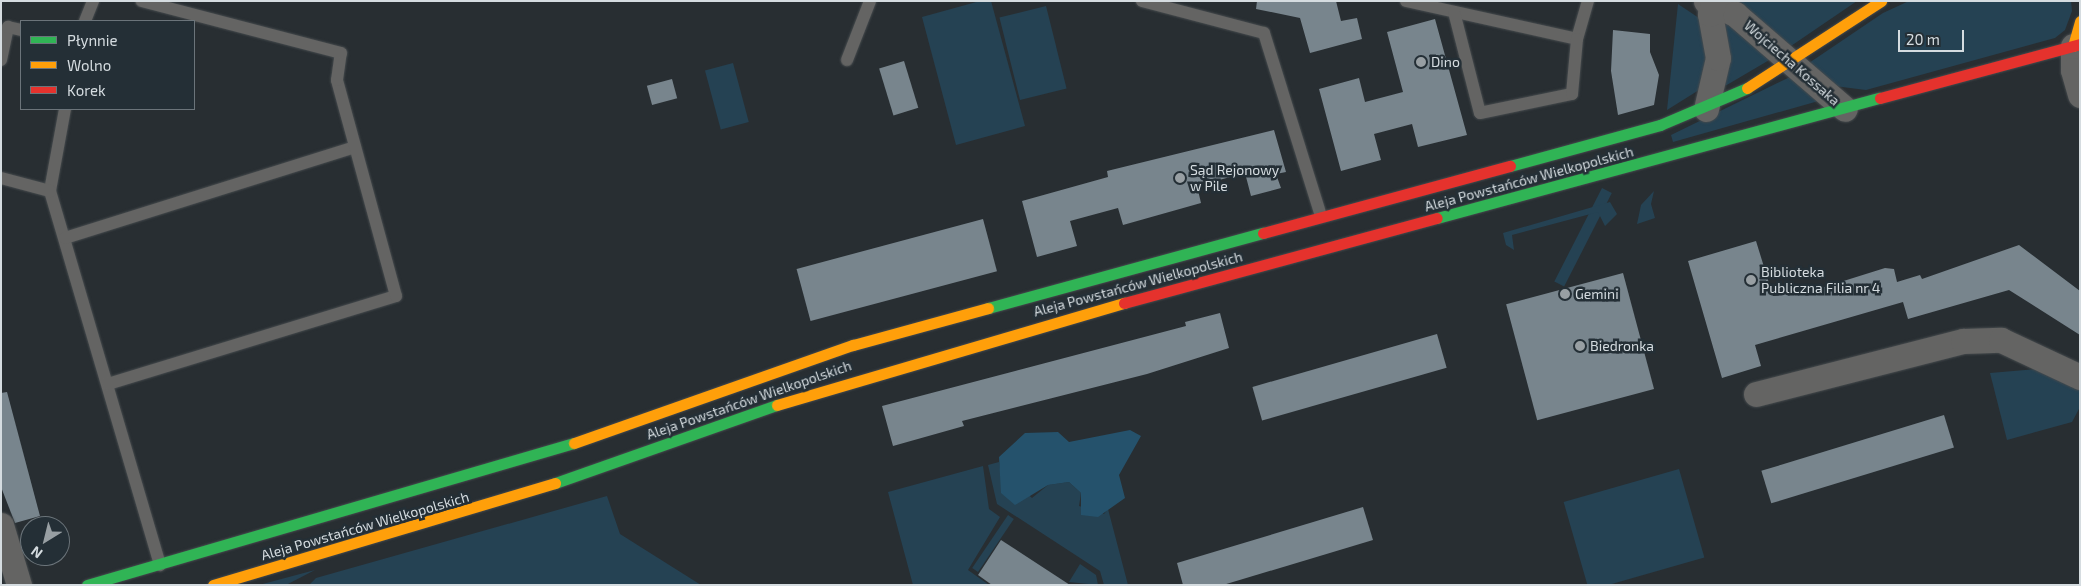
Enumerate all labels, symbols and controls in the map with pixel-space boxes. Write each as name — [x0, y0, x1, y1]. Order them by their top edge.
street label: Wojciecha Kossaka — [1741, 17, 1843, 109]
legend — [20, 20, 195, 110]
scale bar — [1901, 20, 1967, 52]
text: 20 m — [1906, 30, 1940, 48]
text: Płynnie — [67, 31, 118, 49]
place label: Dino — [1431, 54, 1460, 70]
text: Wolno — [67, 56, 111, 74]
marker: Dino — [1415, 56, 1427, 68]
text: Korek — [67, 81, 106, 99]
street label: Aleja Powstańców Wielkopolskich — [1422, 143, 1636, 215]
place label: Sąd Rejonowy w Pile — [1190, 162, 1279, 194]
marker: Sąd Rejonowy w Pile — [1174, 172, 1186, 184]
street label: Aleja Powstańców Wielkopolskich — [1031, 248, 1245, 320]
place label: Biblioteka Publiczna Filia nr 4 — [1761, 264, 1881, 296]
marker: Biblioteka Publiczna Filia nr 4 — [1745, 274, 1757, 286]
place label: Gemini — [1575, 286, 1619, 302]
marker: Gemini — [1559, 288, 1571, 300]
place label: Biedronka — [1590, 338, 1654, 354]
marker: Biedronka — [1574, 340, 1586, 352]
street label: Aleja Powstańców Wielkopolskich — [644, 357, 854, 443]
street label: Aleja Powstańców Wielkopolskich — [259, 488, 471, 564]
north arrow — [20, 516, 70, 566]
text: N — [27, 543, 46, 563]

